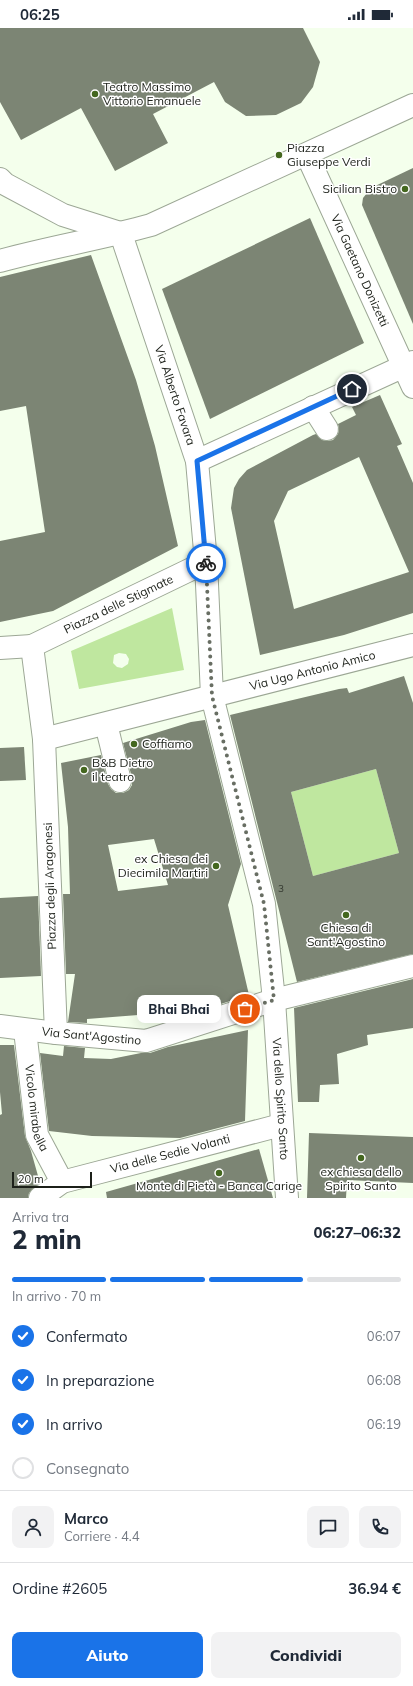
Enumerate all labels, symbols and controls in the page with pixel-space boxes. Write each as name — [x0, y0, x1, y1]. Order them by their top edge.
text: 06:25 — [20, 5, 60, 24]
place label: Teatro Massimo Vittorio Emanuele — [103, 79, 201, 108]
marker: Teatro Massimo Vittorio Emanuele — [90, 89, 100, 99]
place label: Piazza Giuseppe Verdi — [287, 140, 371, 169]
marker: Piazza Giuseppe Verdi — [274, 150, 284, 160]
place label: Sicilian Bistro — [323, 181, 397, 196]
marker: Sicilian Bistro — [400, 184, 410, 194]
street label: Via Gaetano Donizetti — [328, 212, 392, 329]
street label: Via Alberto Favara — [152, 343, 199, 447]
pin — [335, 372, 369, 406]
icon: home — [341, 378, 363, 400]
courier — [186, 543, 226, 583]
icon: bike — [195, 552, 217, 574]
street label: Piazza delle Stigmate — [61, 571, 175, 637]
street label: Via Ugo Antonio Amico — [248, 647, 377, 693]
place label: Coffiamo — [142, 736, 192, 751]
marker: Coffiamo — [129, 739, 139, 749]
place label: B&B Dietro il teatro — [92, 755, 153, 784]
marker: B&B Dietro il teatro — [79, 765, 89, 775]
street label: Piazza degli Aragonesi — [40, 822, 59, 950]
place label: ex Chiesa dei Diecimila Martiri — [118, 851, 208, 880]
marker: ex Chiesa dei Diecimila Martiri — [211, 861, 221, 871]
house number: 3 — [278, 882, 284, 895]
marker: Chiesa di Sant'Agostino — [341, 910, 351, 920]
place label: Chiesa di Sant'Agostino — [307, 920, 385, 949]
pin — [228, 992, 262, 1026]
callout: Bhai Bhai — [137, 995, 221, 1023]
icon: bag — [234, 998, 256, 1020]
text: Bhai Bhai — [148, 1001, 210, 1017]
street label: Via Sant'Agostino — [41, 1023, 142, 1048]
street label: Via dello Spirito Santo — [269, 1037, 293, 1161]
street label: Vicolo mirabella — [22, 1064, 52, 1154]
street label: Via delle Sedie Volanti — [109, 1131, 232, 1176]
marker: ex chiesa dello Spirito Santo — [356, 1153, 366, 1163]
place label: ex chiesa dello Spirito Santo — [321, 1164, 402, 1193]
marker: Monte di Pietà - Banca Carige — [214, 1168, 224, 1178]
scale bar — [12, 1170, 92, 1189]
text: 20 m — [18, 1172, 44, 1186]
place label: Monte di Pietà - Banca Carige — [136, 1178, 302, 1193]
text: Arriva tra — [12, 1209, 69, 1225]
text: 2 min — [12, 1223, 82, 1256]
text: 06:27–06:32 — [314, 1223, 401, 1242]
text: In arrivo · 70 m — [12, 1288, 101, 1304]
icon: check — [12, 1325, 34, 1347]
text: Confermato — [46, 1327, 127, 1346]
text: 06:07 — [367, 1328, 401, 1344]
icon: check — [12, 1369, 34, 1391]
text: In preparazione — [46, 1371, 154, 1390]
text: 06:08 — [367, 1372, 401, 1388]
icon: check — [12, 1413, 34, 1435]
text: In arrivo — [46, 1415, 102, 1434]
text: 06:19 — [367, 1416, 401, 1432]
text: Consegnato — [46, 1459, 129, 1478]
button: person — [12, 1506, 54, 1548]
button: chat — [307, 1506, 349, 1548]
button: phone — [359, 1506, 401, 1548]
text: Marco — [64, 1509, 108, 1528]
text: Corriere · 4.4 — [64, 1528, 140, 1544]
text: Ordine #2605 — [12, 1579, 107, 1598]
text: 36.94 € — [348, 1579, 401, 1598]
button: Aiuto — [12, 1632, 203, 1678]
button: Condividi — [211, 1632, 401, 1678]

